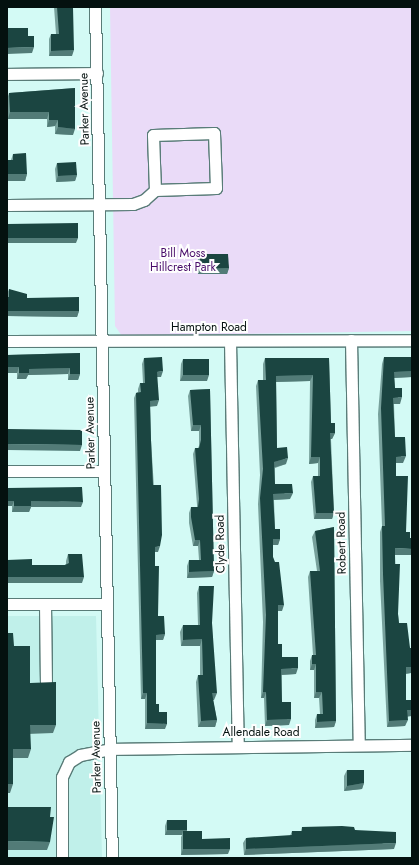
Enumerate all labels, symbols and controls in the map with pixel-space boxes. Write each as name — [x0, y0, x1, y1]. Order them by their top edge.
street label: Parker Avenue — [77, 73, 93, 145]
park label: Bill Moss Hillcrest Park — [150, 247, 216, 275]
street label: Hampton Road — [171, 321, 247, 335]
street label: Parker Avenue — [83, 397, 99, 469]
street label: Robert Road — [334, 511, 350, 575]
street label: Clyde Road — [213, 514, 229, 574]
street label: Parker Avenue — [89, 721, 105, 793]
street label: Allendale Road — [223, 726, 299, 740]

